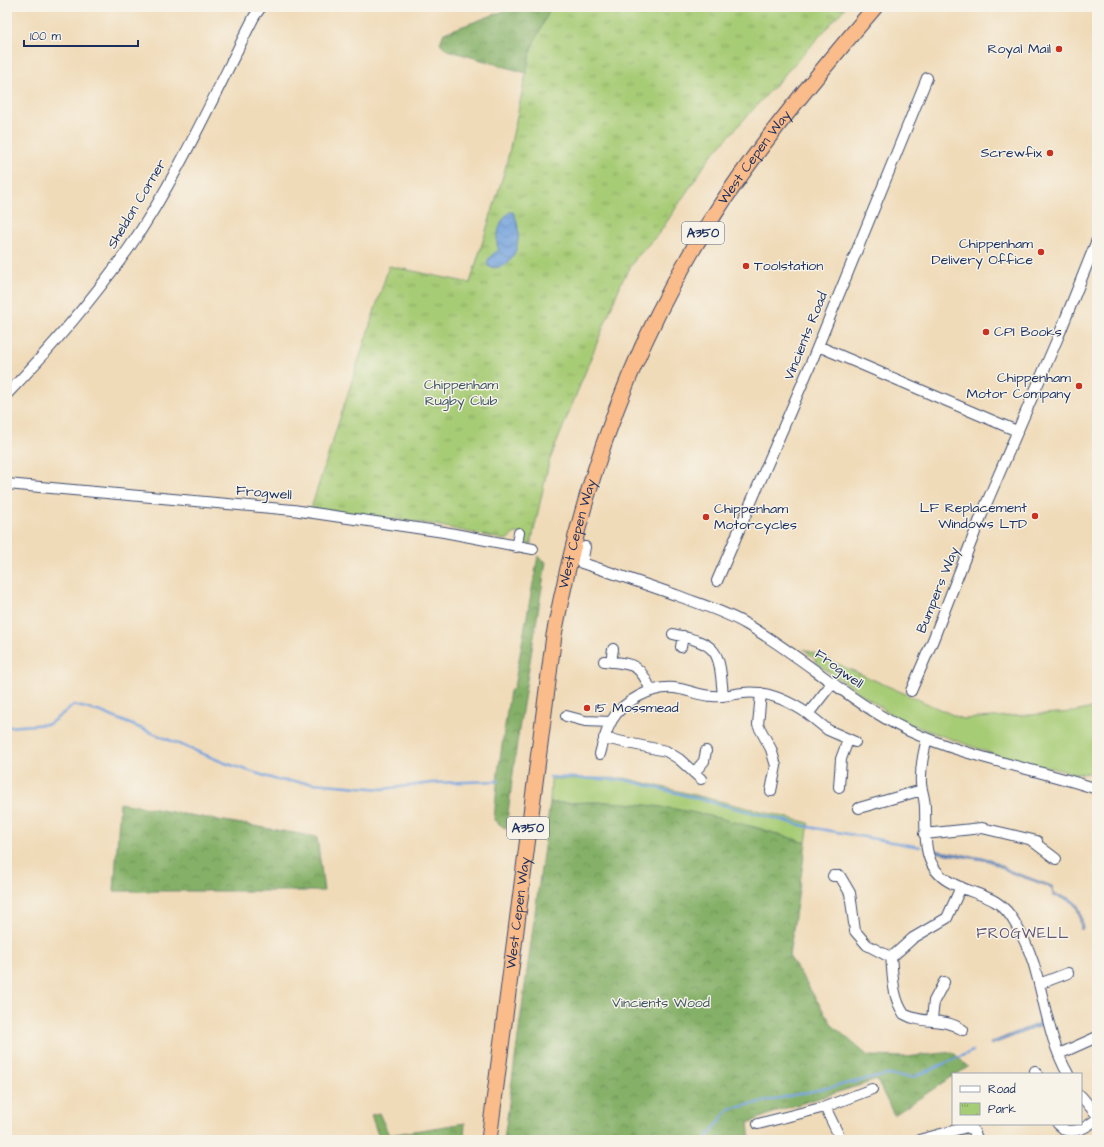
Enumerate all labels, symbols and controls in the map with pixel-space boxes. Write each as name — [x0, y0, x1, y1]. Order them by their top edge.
scale bar — [24, 22, 138, 48]
text: 100 m — [30, 28, 61, 45]
place label: Royal Mail — [988, 39, 1051, 59]
marker: Royal Mail — [1054, 44, 1064, 54]
street label: West Cepen Way — [713, 106, 796, 209]
place label: Screwfix — [981, 143, 1042, 163]
marker: Screwfix — [1045, 148, 1055, 158]
street label: Sheldon Corner — [102, 155, 172, 253]
road number: A350 — [682, 222, 724, 244]
place label: Chippenham Delivery Office — [932, 234, 1033, 270]
marker: Chippenham Delivery Office — [1036, 247, 1046, 257]
place label: Toolstation — [754, 256, 823, 276]
marker: Toolstation — [741, 261, 751, 271]
street label: Vincients Road — [779, 289, 833, 383]
place label: CPI Books — [994, 322, 1062, 342]
marker: CPI Books — [981, 327, 991, 337]
place label: Chippenham Motor Company — [966, 368, 1071, 404]
park label: Chippenham Rugby Club — [424, 375, 498, 411]
marker: Chippenham Motor Company — [1074, 381, 1084, 391]
street label: West Cepen Way — [554, 476, 602, 591]
street label: Frogwell — [235, 481, 293, 505]
place label: LF Replacement Windows LTD — [920, 498, 1027, 534]
place label: Chippenham Motorcycles — [714, 499, 797, 535]
marker: LF Replacement Windows LTD — [1030, 511, 1040, 521]
marker: Chippenham Motorcycles — [701, 512, 711, 522]
street label: Bumpers Way — [912, 543, 965, 636]
street label: Frogwell — [811, 645, 867, 693]
place label: 15 Mossmead — [595, 698, 679, 718]
marker: 15 Mossmead — [582, 703, 592, 713]
road number: A350 — [507, 817, 549, 839]
street label: West Cepen Way — [501, 855, 535, 970]
district label: FROGWELL — [976, 923, 1070, 944]
park label: Vincients Wood — [612, 993, 710, 1013]
legend — [952, 1073, 1082, 1125]
text: Road — [988, 1081, 1016, 1098]
text: Park — [988, 1101, 1016, 1118]

